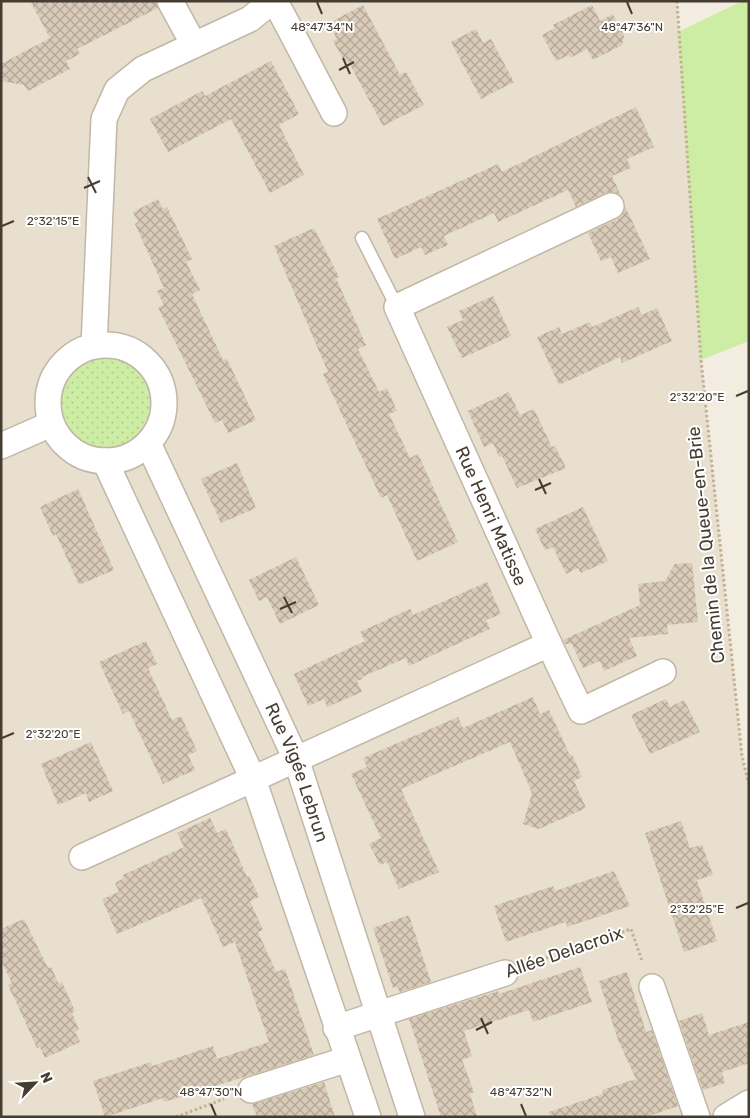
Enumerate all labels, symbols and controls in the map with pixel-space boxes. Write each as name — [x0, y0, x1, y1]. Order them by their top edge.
text: 48°47'34"N — [291, 20, 353, 34]
text: 48°47'36"N — [601, 20, 663, 34]
text: 2°32'15"E — [27, 214, 79, 228]
text: 2°32'20"E — [670, 390, 725, 404]
street label: Chemin de la Queue-en-Brie — [683, 425, 729, 665]
street label: Rue Henri Matisse — [450, 443, 532, 589]
street label: Rue Vigée Lebrun — [260, 699, 333, 845]
text: 2°32'20"E — [26, 727, 81, 741]
text: 2°32'25"E — [670, 902, 724, 916]
street label: Allée Delacroix — [502, 921, 626, 982]
north arrow — [10, 1058, 60, 1108]
text: N — [36, 1070, 56, 1086]
text: 48°47'30"N — [180, 1085, 242, 1099]
text: 48°47'32"N — [490, 1085, 552, 1099]

